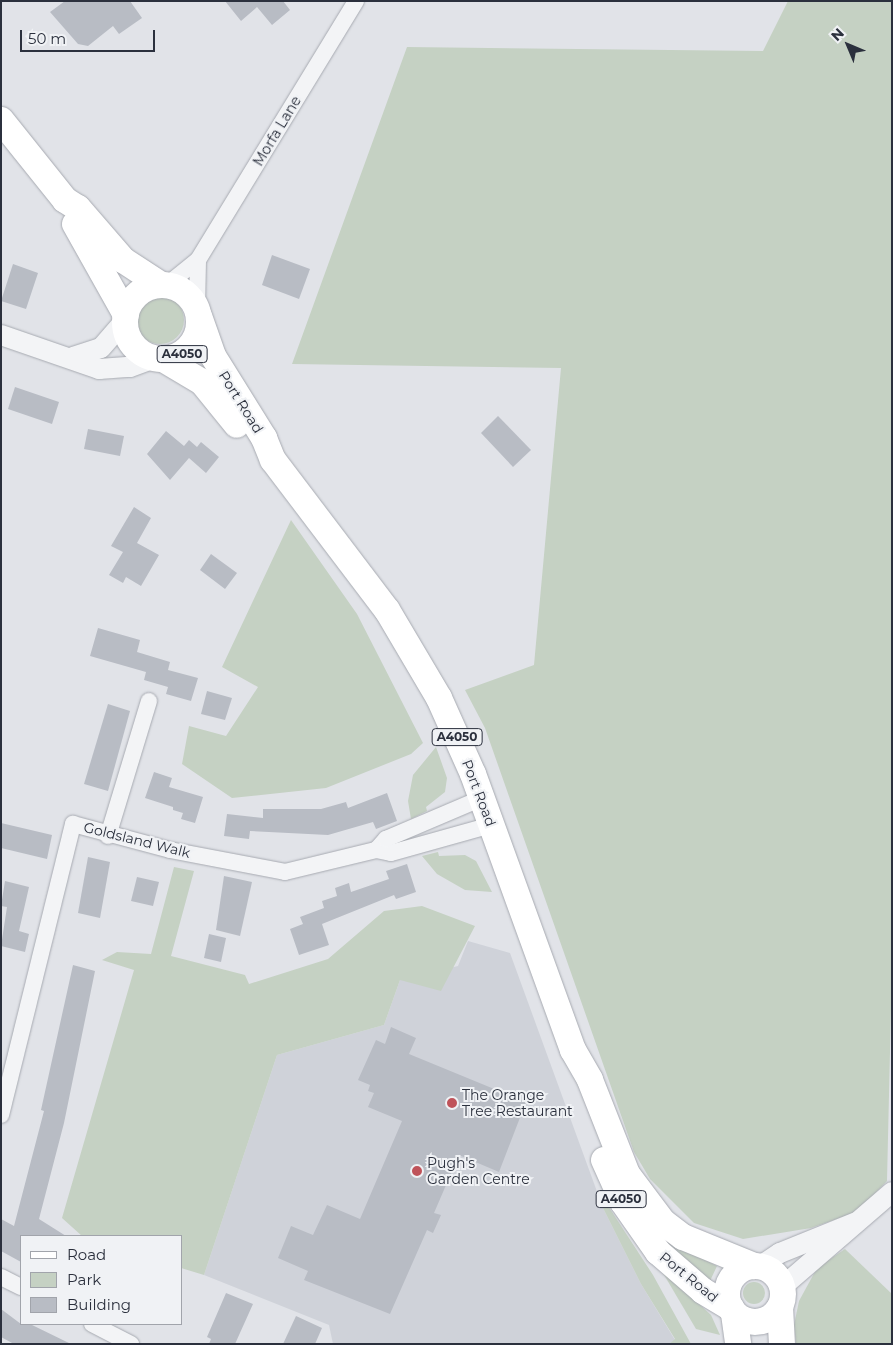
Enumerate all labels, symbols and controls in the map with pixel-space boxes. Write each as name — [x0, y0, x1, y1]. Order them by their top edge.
scale bar — [22, 20, 158, 52]
north arrow — [823, 20, 873, 70]
text: N — [827, 24, 848, 45]
text: 50 m — [28, 29, 66, 48]
street label: Morfa Lane — [250, 93, 304, 169]
road number: A4050 — [156, 344, 208, 364]
street label: Port Road — [215, 368, 267, 436]
road number: A4050 — [431, 728, 483, 746]
street label: Port Road — [459, 757, 499, 829]
street label: Goldsland Walk — [82, 819, 192, 861]
place label: The Orange Tree Restaurant — [462, 1087, 573, 1120]
marker: The Orange Tree Restaurant — [446, 1097, 458, 1109]
place label: Pugh's Garden Centre — [427, 1155, 530, 1188]
marker: Pugh's Garden Centre — [411, 1165, 423, 1177]
road number: A4050 — [595, 1190, 647, 1208]
legend — [20, 1235, 182, 1325]
text: Road — [67, 1245, 106, 1264]
street label: Port Road — [656, 1248, 722, 1306]
text: Park — [67, 1270, 101, 1289]
text: Building — [67, 1295, 131, 1314]

